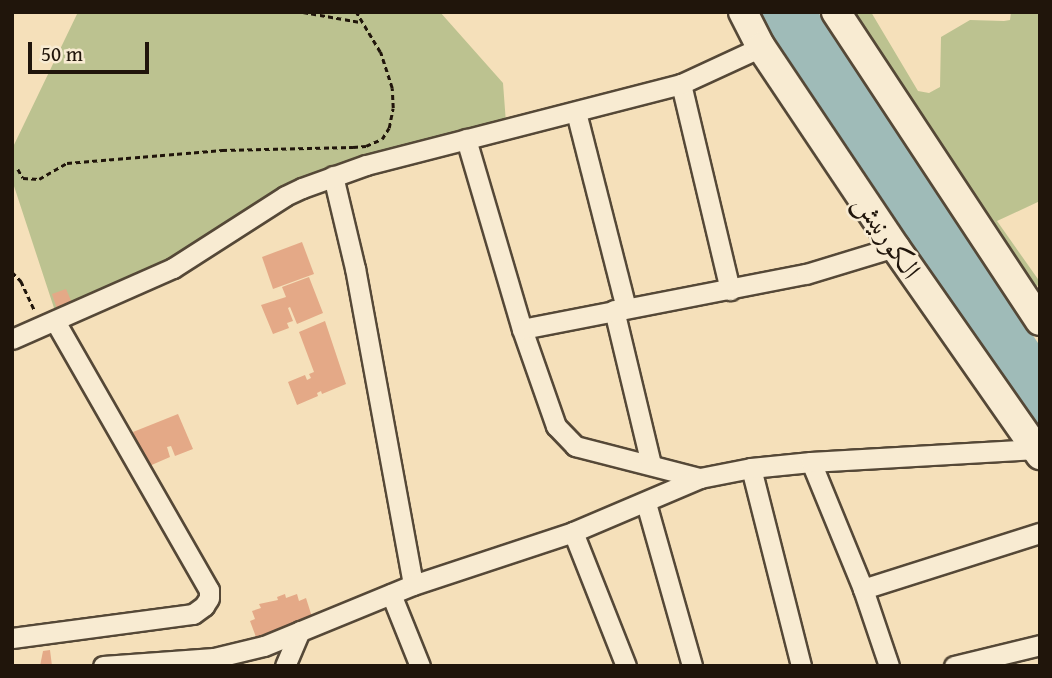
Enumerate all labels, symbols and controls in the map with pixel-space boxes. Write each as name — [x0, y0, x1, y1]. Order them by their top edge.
scale bar — [32, 28, 152, 72]
text: 50 m — [41, 38, 83, 69]
street label: الكورنيش — [847, 187, 929, 285]

